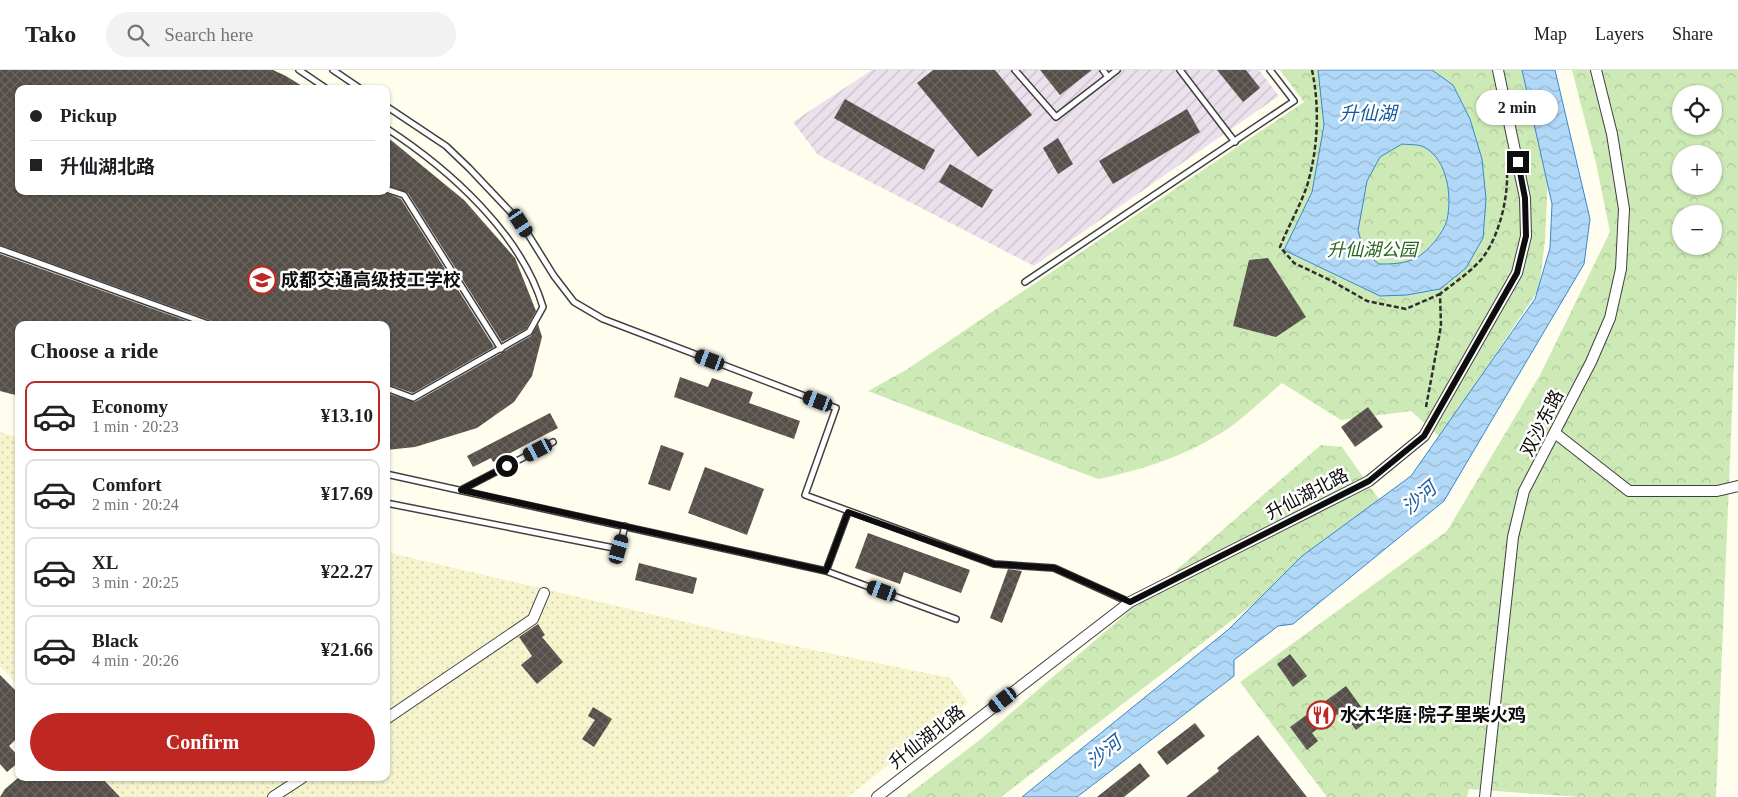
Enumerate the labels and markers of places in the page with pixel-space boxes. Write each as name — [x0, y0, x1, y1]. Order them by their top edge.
school or university icon: 成都交通高级技工学校 — [247, 265, 277, 295]
place label: 成都交通高级技工学校 — [281, 270, 461, 290]
restaurant icon: 水木华庭·院子里柴火鸡 — [1306, 700, 1336, 730]
place label: 水木华庭·院子里柴火鸡 — [1340, 705, 1526, 725]

